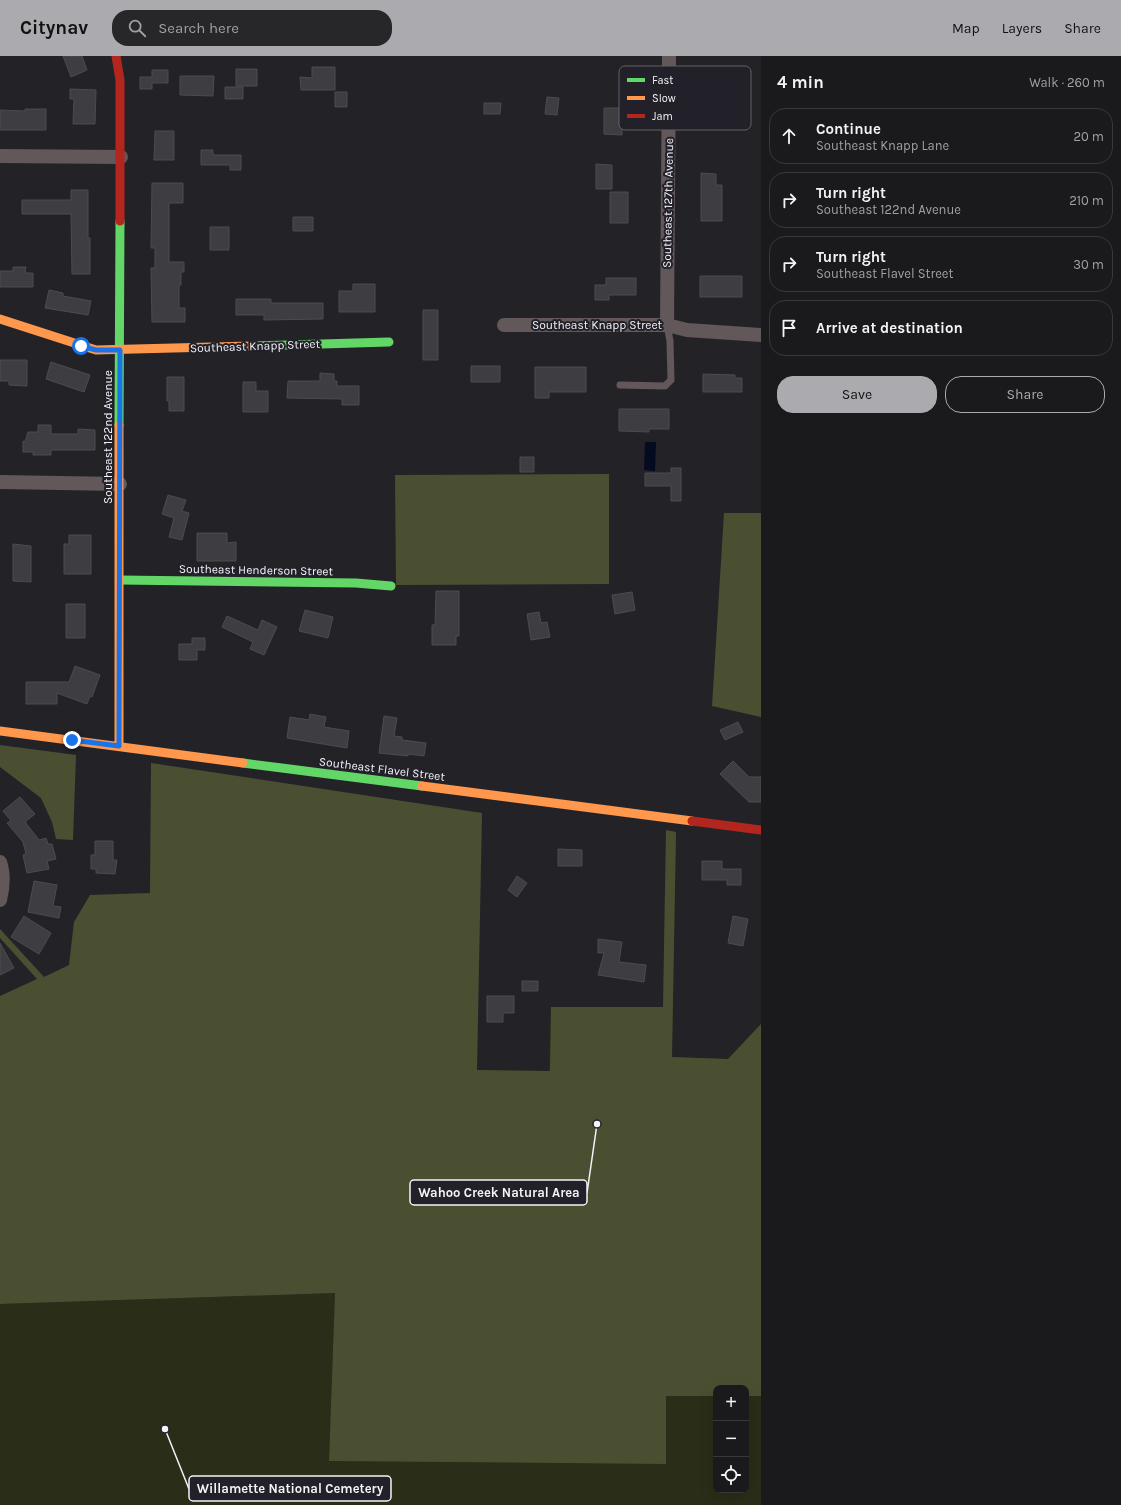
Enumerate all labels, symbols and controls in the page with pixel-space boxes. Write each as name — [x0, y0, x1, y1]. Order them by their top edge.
search box — [112, 10, 392, 46]
text: Citynav — [20, 17, 88, 39]
icon: search — [126, 17, 148, 39]
text: Search here — [158, 19, 239, 37]
text: Map — [952, 20, 980, 37]
text: Layers — [1002, 20, 1042, 37]
text: Share — [1064, 20, 1101, 37]
legend — [619, 66, 751, 130]
text: 4 min — [777, 72, 824, 92]
text: Fast — [652, 74, 673, 87]
text: Walk · 260 m — [1029, 75, 1105, 90]
text: Slow — [652, 92, 676, 105]
text: Jam — [652, 110, 673, 123]
text: Continue — [816, 120, 881, 138]
icon: ahead — [778, 125, 800, 147]
text: 20 m — [1074, 129, 1104, 144]
street label: Southeast 127th Avenue — [660, 138, 676, 268]
text: Southeast Knapp Lane — [816, 138, 949, 153]
text: Turn right — [816, 184, 886, 202]
icon: right — [778, 189, 800, 211]
text: 210 m — [1069, 193, 1104, 208]
text: Southeast 122nd Avenue — [816, 202, 961, 217]
text: Turn right — [816, 248, 886, 266]
icon: right — [778, 253, 800, 275]
text: 30 m — [1073, 257, 1104, 272]
text: Southeast Flavel Street — [816, 266, 953, 281]
icon: arrive — [778, 317, 800, 339]
street label: Southeast Knapp Street — [532, 318, 663, 332]
text: Arrive at destination — [816, 319, 963, 337]
route start — [72, 337, 90, 355]
street label: Southeast Knapp Street — [190, 337, 321, 355]
street label: Southeast 122nd Avenue — [101, 370, 115, 504]
button: Save — [777, 376, 937, 413]
button: Share — [945, 376, 1105, 413]
street label: Southeast Henderson Street — [179, 562, 334, 578]
route end — [63, 731, 81, 749]
street label: Southeast Flavel Street — [318, 754, 446, 784]
callout: Wahoo Creek Natural Area — [410, 1180, 587, 1205]
text: Wahoo Creek Natural Area — [418, 1185, 580, 1200]
map controls — [713, 1385, 749, 1493]
button: + — [713, 1385, 749, 1421]
button: − — [713, 1421, 749, 1457]
button: locate — [713, 1457, 749, 1493]
callout: Willamette National Cemetery — [189, 1476, 391, 1501]
text: Willamette National Cemetery — [197, 1481, 384, 1496]

